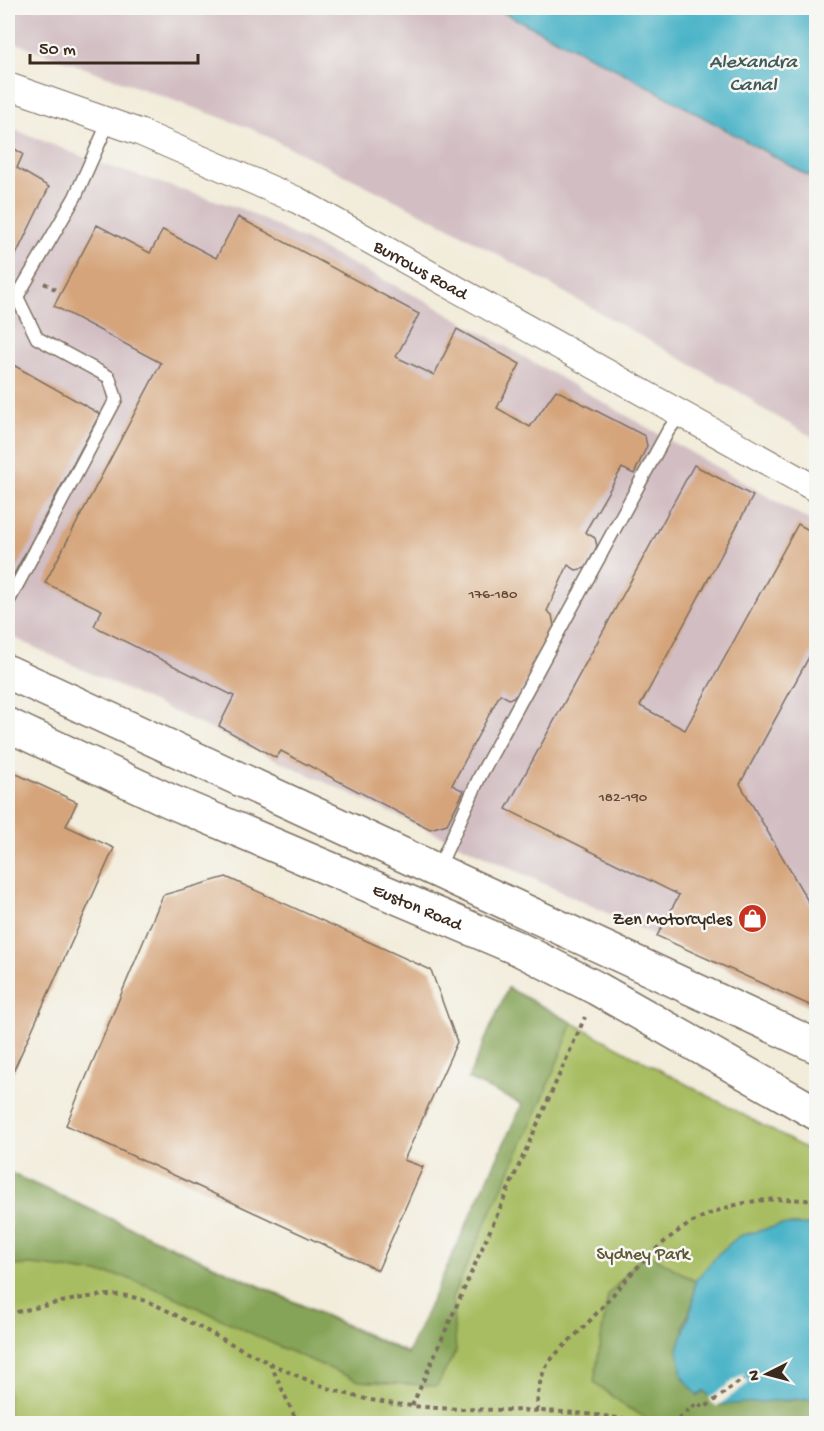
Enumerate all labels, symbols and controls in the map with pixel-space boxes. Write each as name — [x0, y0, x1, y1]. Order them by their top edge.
scale bar — [30, 27, 198, 65]
text: 50 m — [39, 40, 76, 61]
water label: Alexandra Canal — [709, 52, 799, 98]
street label: Burrows Road — [369, 236, 472, 307]
house number: 176-180 — [468, 586, 518, 604]
house number: 182-190 — [598, 789, 648, 807]
street label: Euston Road — [369, 880, 466, 937]
shop icon: Zen Motorcycles — [737, 902, 769, 934]
place label: Zen Motorcycles — [612, 910, 733, 931]
park label: Sydney Park — [596, 1245, 691, 1266]
north arrow — [737, 1344, 797, 1404]
text: N — [746, 1368, 766, 1381]

